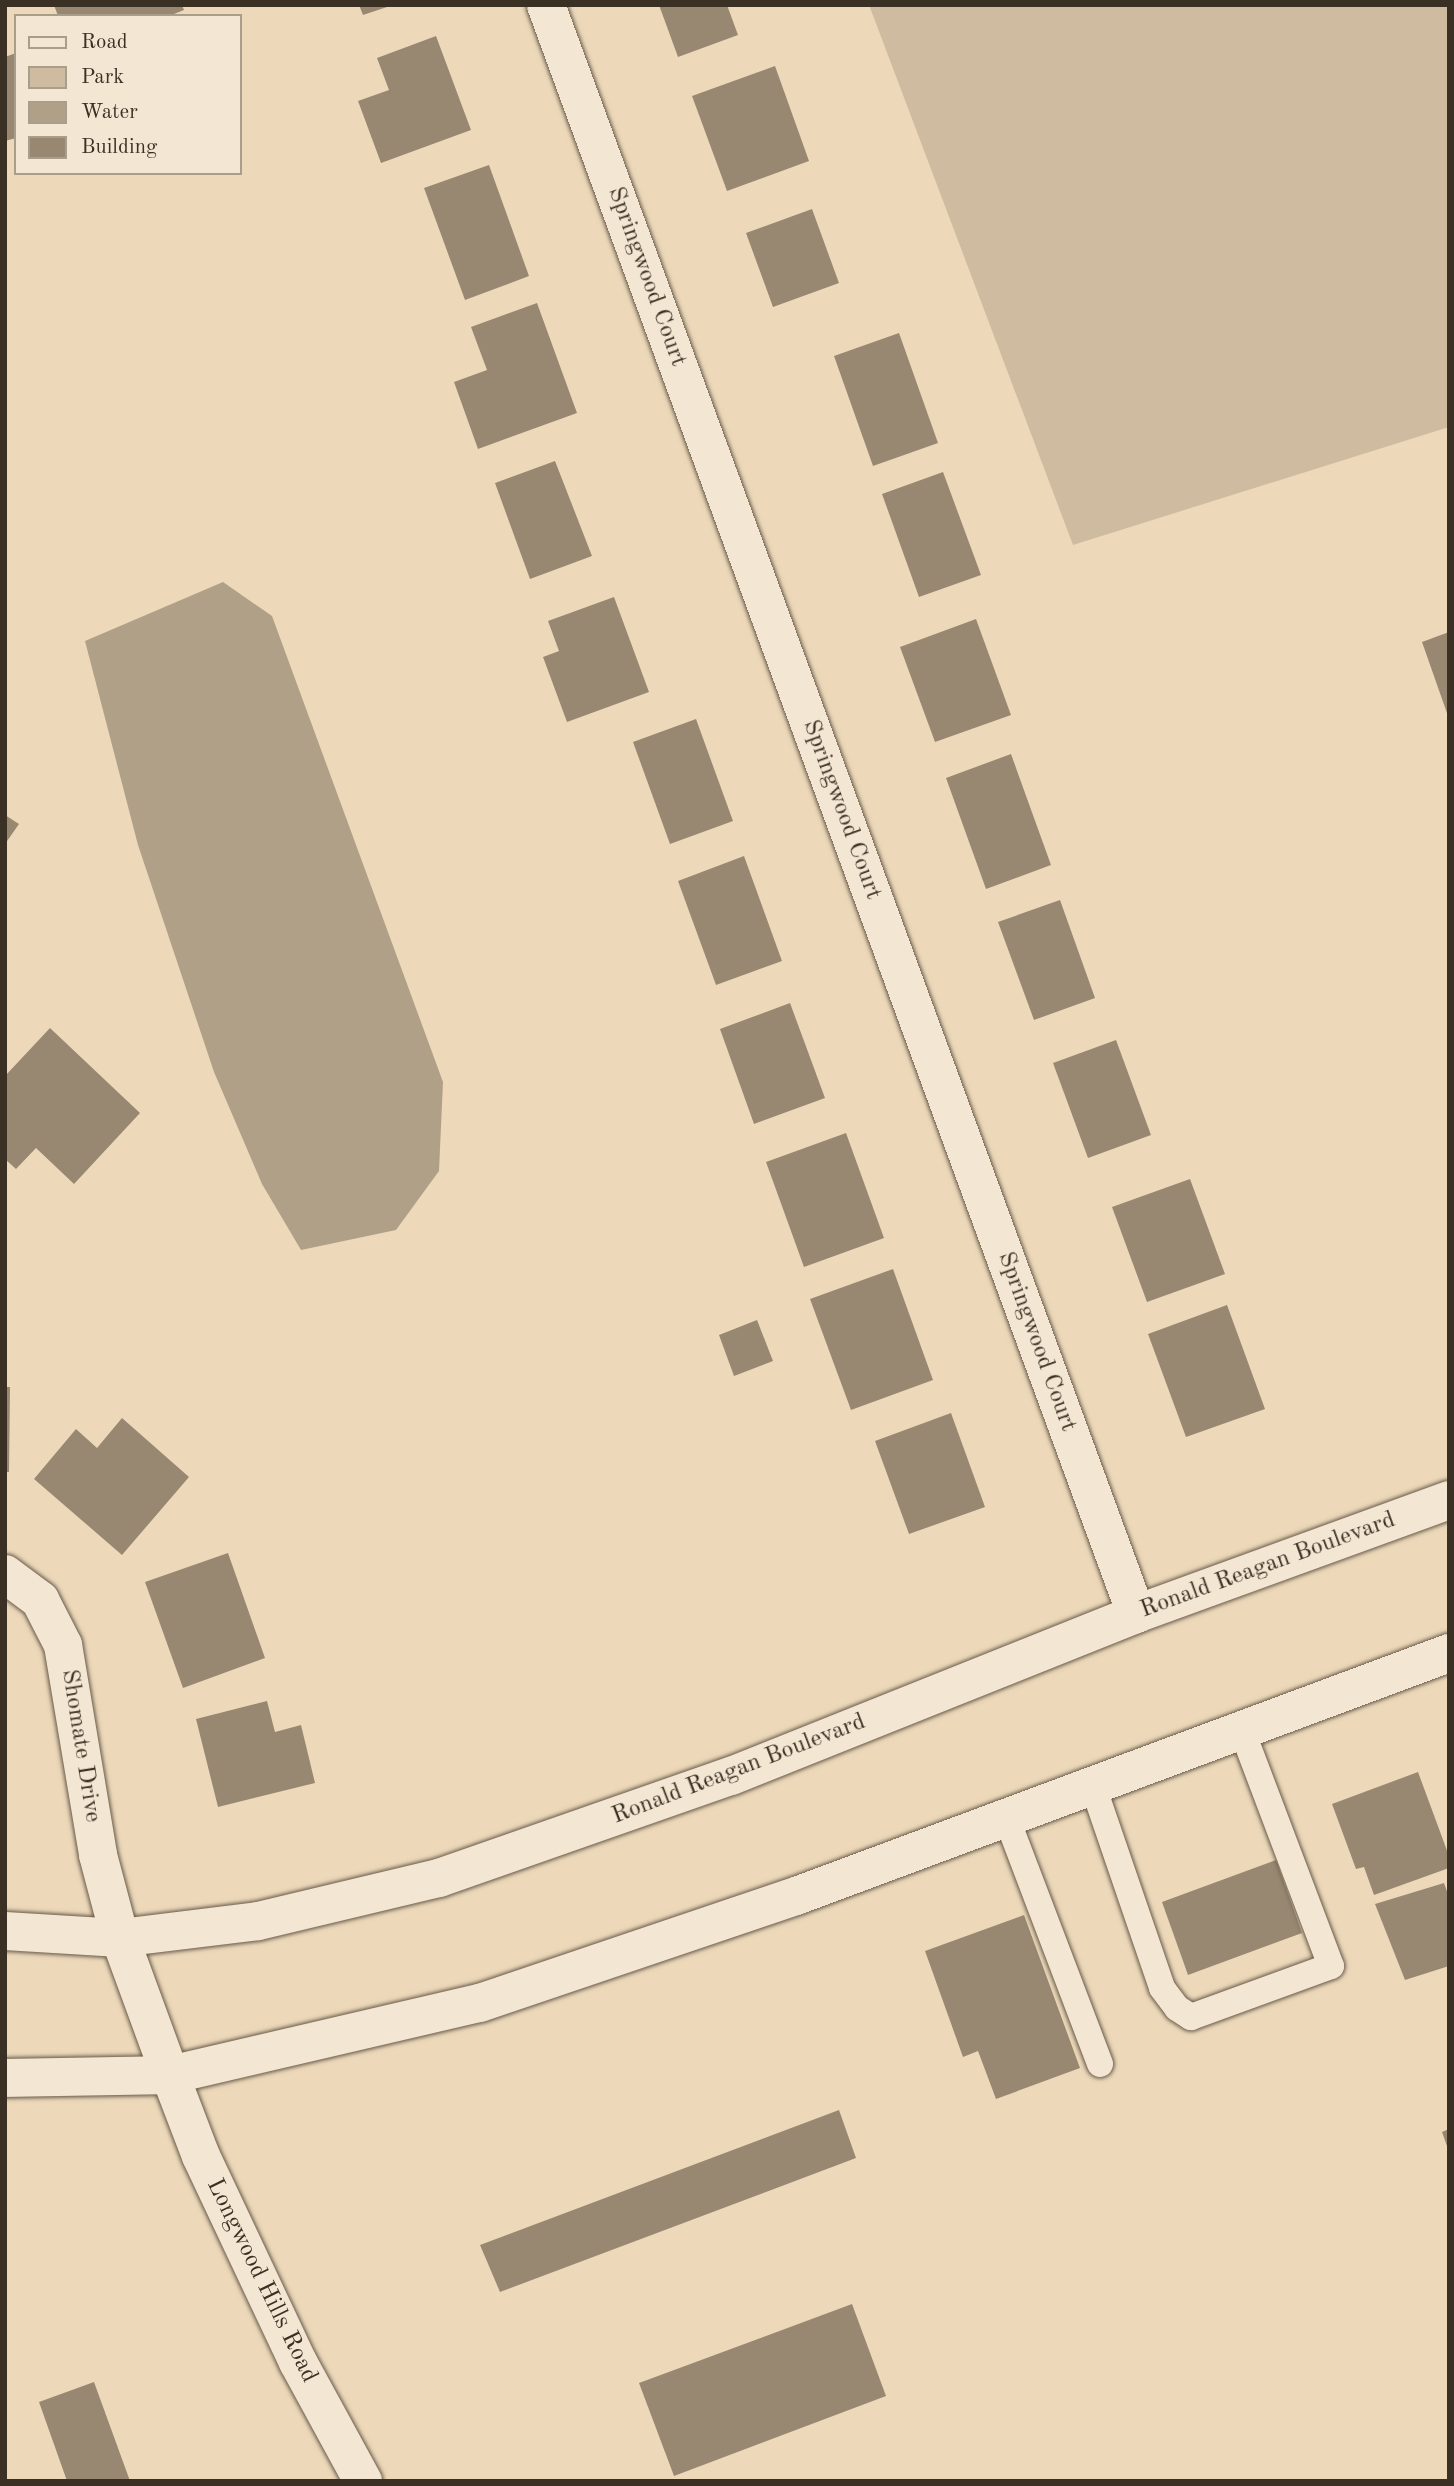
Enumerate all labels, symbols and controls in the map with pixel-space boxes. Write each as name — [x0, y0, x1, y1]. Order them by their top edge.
legend — [14, 14, 242, 175]
text: Road — [81, 32, 128, 53]
text: Park — [81, 67, 124, 88]
text: Water — [81, 102, 138, 123]
text: Building — [81, 137, 157, 158]
street label: Springwood Court — [600, 183, 692, 371]
street label: Springwood Court — [795, 716, 887, 904]
street label: Springwood Court — [990, 1248, 1082, 1436]
street label: Ronald Reagan Boulevard — [1137, 1506, 1399, 1626]
street label: Shomate Drive — [54, 1667, 106, 1825]
street label: Ronald Reagan Boulevard — [608, 1708, 870, 1832]
street label: Longwood Hills Road — [199, 2174, 323, 2388]

